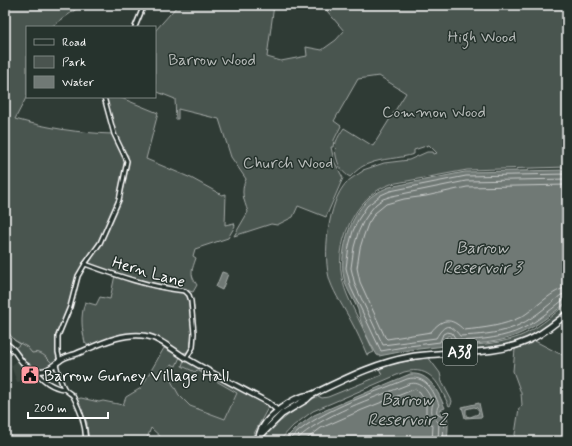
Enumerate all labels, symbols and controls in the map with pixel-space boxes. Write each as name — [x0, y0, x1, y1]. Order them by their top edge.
legend — [26, 26, 156, 98]
park label: High Wood — [448, 27, 516, 49]
text: Road — [62, 35, 86, 51]
park label: Barrow Wood — [168, 50, 256, 71]
text: Park — [62, 55, 86, 71]
text: Water — [62, 75, 94, 91]
park label: Common Wood — [382, 102, 486, 123]
park label: Church Wood — [243, 153, 333, 174]
water label: Barrow Reservoir 3 — [442, 237, 524, 279]
street label: Hern Lane — [109, 252, 188, 293]
road number: A38 — [443, 339, 477, 365]
public building icon: Barrow Gurney Village Hall — [19, 364, 41, 386]
place label: Barrow Gurney Village Hall — [44, 366, 229, 388]
water label: Barrow Reservoir 2 — [367, 389, 449, 431]
scale bar — [28, 394, 108, 420]
text: 200 m — [34, 401, 67, 417]

